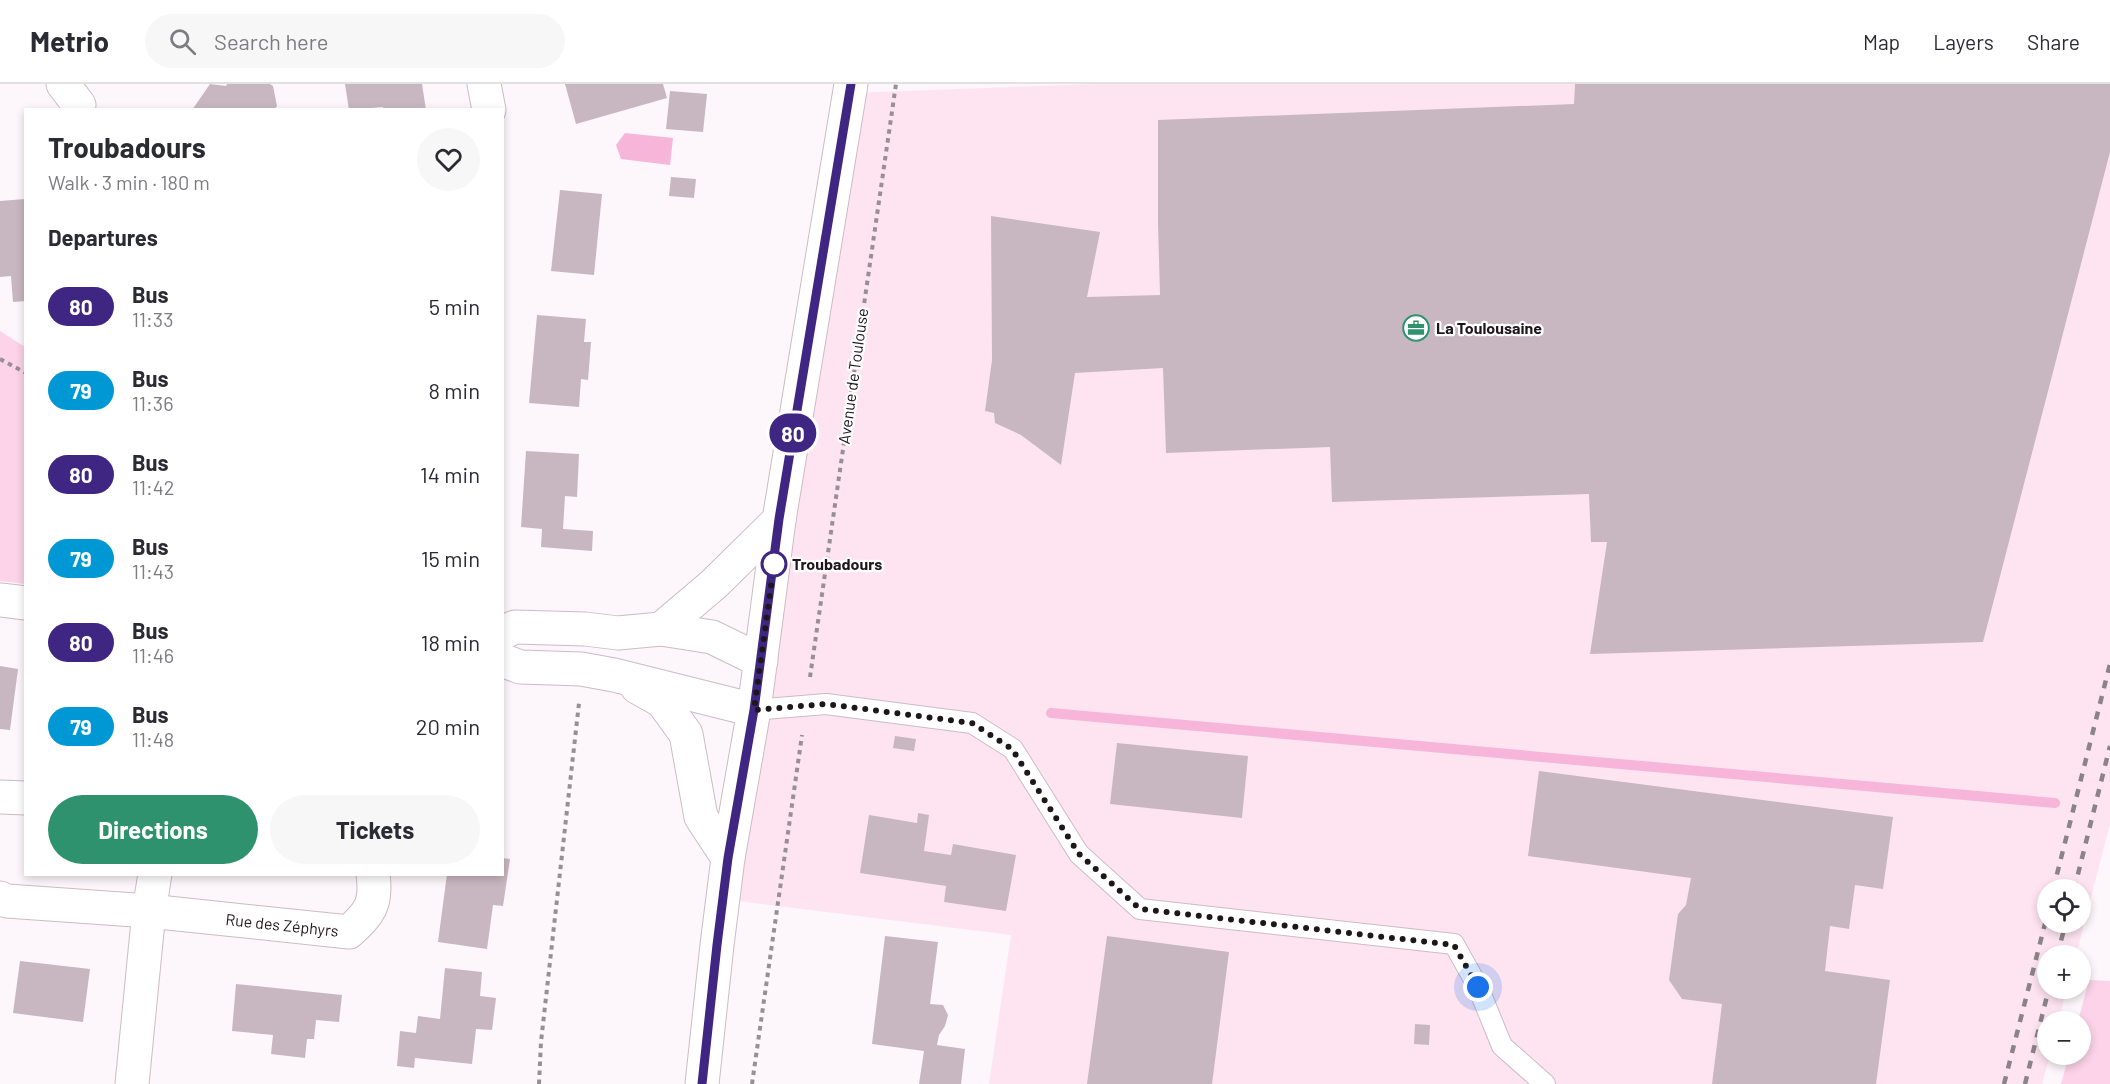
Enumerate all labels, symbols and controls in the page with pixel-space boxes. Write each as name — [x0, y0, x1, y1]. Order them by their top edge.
search box — [145, 14, 565, 68]
text: Metrio — [30, 24, 109, 58]
icon: search — [166, 25, 199, 58]
text: Search here — [214, 28, 328, 54]
text: Map — [1863, 29, 1900, 54]
text: Layers — [1933, 29, 1994, 54]
text: Share — [2027, 29, 2080, 54]
button: heart — [417, 128, 480, 191]
text: Troubadours — [48, 130, 206, 164]
text: Walk · 3 min · 180 m — [48, 170, 210, 194]
text: Departures — [48, 224, 158, 250]
text: Bus — [132, 281, 169, 307]
text: 5 min — [429, 293, 480, 319]
text: 80 — [69, 294, 93, 319]
text: 11:33 — [132, 307, 173, 331]
street label: Avenue de Toulouse — [834, 307, 871, 445]
office icon: La Toulousaine — [1401, 313, 1431, 343]
place label: La Toulousaine — [1436, 318, 1542, 337]
text: Bus — [132, 365, 169, 391]
text: 8 min — [428, 377, 480, 403]
text: 79 — [70, 378, 92, 403]
text: 11:36 — [132, 391, 173, 415]
line badge: 80 — [766, 414, 820, 452]
text: 80 — [781, 421, 805, 446]
text: Bus — [132, 449, 169, 475]
text: 14 min — [420, 461, 480, 487]
text: 80 — [69, 462, 93, 487]
text: 11:42 — [132, 475, 175, 499]
text: Bus — [132, 533, 169, 559]
text: 15 min — [421, 545, 480, 571]
text: 79 — [70, 546, 92, 571]
marker: Troubadours — [761, 551, 787, 577]
place label: Troubadours — [792, 554, 882, 573]
text: 11:43 — [132, 559, 174, 583]
text: Bus — [132, 617, 169, 643]
text: 18 min — [421, 629, 480, 655]
text: 80 — [69, 630, 93, 655]
text: 11:46 — [132, 643, 174, 667]
text: Bus — [132, 701, 169, 727]
text: 20 min — [416, 713, 480, 739]
text: 79 — [70, 714, 92, 739]
text: 11:48 — [132, 727, 174, 751]
button: Directions — [48, 795, 258, 864]
button: Tickets — [270, 795, 480, 864]
map controls — [2037, 879, 2091, 1065]
button: locate — [2037, 879, 2091, 933]
street label: Rue des Zéphyrs — [225, 909, 340, 940]
button: + — [2037, 945, 2091, 999]
your location — [1463, 972, 1493, 1002]
button: − — [2037, 1011, 2091, 1065]

